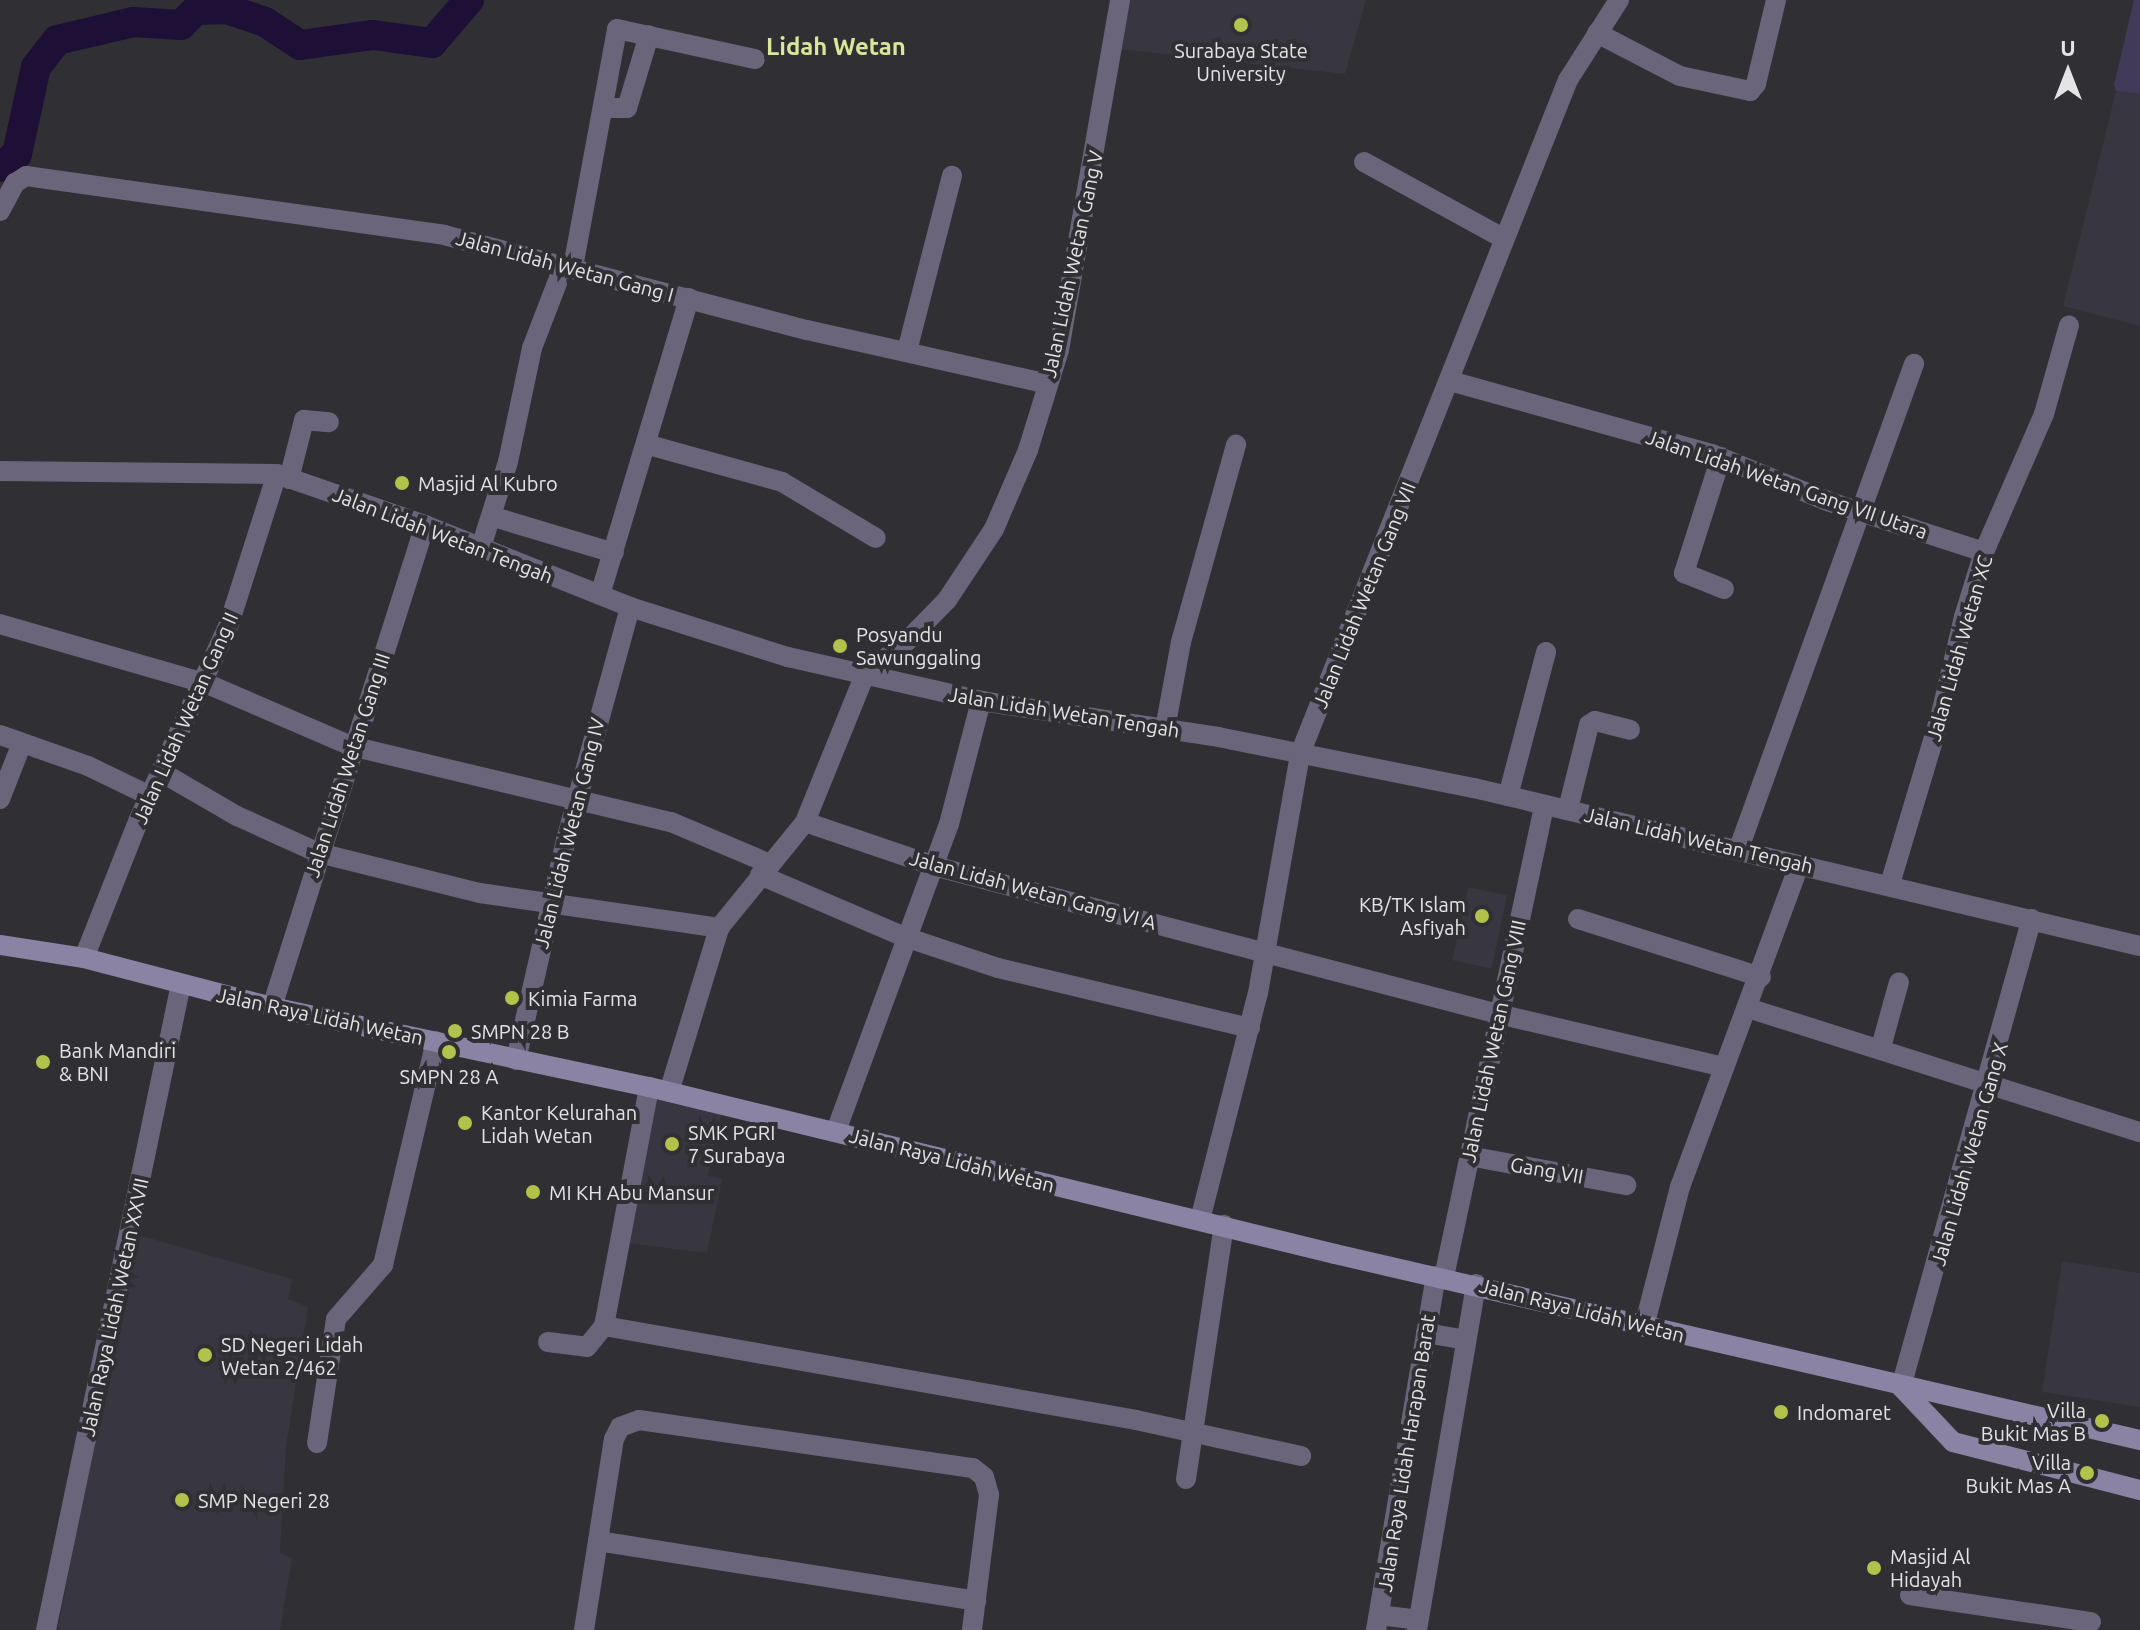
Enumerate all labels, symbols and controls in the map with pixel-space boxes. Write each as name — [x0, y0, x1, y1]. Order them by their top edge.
marker: Surabaya State University — [1232, 16, 1250, 34]
north arrow — [2028, 32, 2108, 112]
district label: Lidah Wetan — [766, 33, 906, 61]
text: U — [2060, 35, 2076, 60]
place label: Surabaya State University — [1174, 38, 1308, 85]
street label: Jalan Lidah Wetan Gang V — [1036, 148, 1108, 380]
street label: Jalan Lidah Wetan Gang I — [454, 225, 676, 307]
street label: Jalan Lidah Wetan Gang VII Utara — [1643, 424, 1931, 544]
place label: Masjid Al Kubro — [418, 471, 558, 495]
marker: Masjid Al Kubro — [393, 474, 411, 492]
street label: Jalan Lidah Wetan Gang VII — [1308, 478, 1420, 712]
street label: Jalan Lidah Wetan Tengah — [330, 482, 556, 588]
street label: Jalan Lidah Wetan XC — [1921, 552, 1997, 744]
street label: Jalan Lidah Wetan Gang II — [127, 608, 243, 828]
place label: Posyandu Sawunggaling — [856, 622, 981, 669]
marker: Posyandu Sawunggaling — [831, 637, 849, 655]
street label: Jalan Lidah Wetan Gang III — [299, 650, 395, 880]
street label: Jalan Lidah Wetan Tengah — [947, 682, 1181, 742]
street label: Jalan Lidah Wetan Gang IV — [529, 715, 609, 951]
street label: Jalan Lidah Wetan Tengah — [1582, 802, 1816, 878]
street label: Jalan Lidah Wetan Gang VI A — [907, 845, 1159, 935]
place label: KB/TK Islam Asfiyah — [1359, 892, 1466, 939]
marker: KB/TK Islam Asfiyah — [1473, 907, 1491, 925]
street label: Jalan Lidah Wetan Gang VIII — [1456, 918, 1530, 1164]
street label: Jalan Raya Lidah Wetan — [214, 982, 426, 1050]
place label: Kimia Farma — [528, 986, 638, 1010]
marker: Kimia Farma — [503, 989, 521, 1007]
place label: SMPN 28 B — [471, 1019, 570, 1043]
marker: SMPN 28 B — [446, 1022, 464, 1040]
place label: Bank Mandiri & BNI — [59, 1038, 176, 1085]
street label: Jalan Lidah Wetan Gang X — [1926, 1039, 2012, 1269]
marker: SMPN 28 A — [440, 1043, 458, 1061]
marker: Bank Mandiri & BNI — [34, 1053, 52, 1071]
place label: SMPN 28 A — [400, 1064, 498, 1088]
place label: Kantor Kelurahan Lidah Wetan — [481, 1100, 637, 1147]
marker: Kantor Kelurahan Lidah Wetan — [456, 1114, 474, 1132]
place label: SMK PGRI 7 Surabaya — [688, 1120, 785, 1167]
street label: Jalan Raya Lidah Wetan — [847, 1123, 1057, 1197]
marker: SMK PGRI 7 Surabaya — [663, 1135, 681, 1153]
street label: Gang VII — [1508, 1152, 1586, 1188]
street label: Jalan Raya Lidah Wetan XXVII — [75, 1176, 153, 1438]
place label: MI KH Abu Mansur — [549, 1180, 714, 1204]
marker: MI KH Abu Mansur — [524, 1183, 542, 1201]
street label: Jalan Raya Lidah Wetan — [1477, 1273, 1687, 1347]
street label: Jalan Raya Lidah Harapan Barat — [1372, 1313, 1440, 1593]
place label: SD Negeri Lidah Wetan 2/462 — [221, 1332, 363, 1379]
marker: SD Negeri Lidah Wetan 2/462 — [196, 1346, 214, 1364]
place label: Villa Bukit Mas B — [1981, 1398, 2086, 1445]
place label: Indomaret — [1797, 1400, 1891, 1424]
marker: Indomaret — [1772, 1403, 1790, 1421]
marker: Villa Bukit Mas B — [2093, 1412, 2111, 1430]
place label: Villa Bukit Mas A — [1966, 1450, 2071, 1497]
marker: Villa Bukit Mas A — [2078, 1464, 2096, 1482]
place label: SMP Negeri 28 — [198, 1488, 330, 1512]
marker: SMP Negeri 28 — [173, 1491, 191, 1509]
place label: Masjid Al Hidayah — [1890, 1544, 1971, 1591]
marker: Masjid Al Hidayah — [1865, 1559, 1883, 1577]

